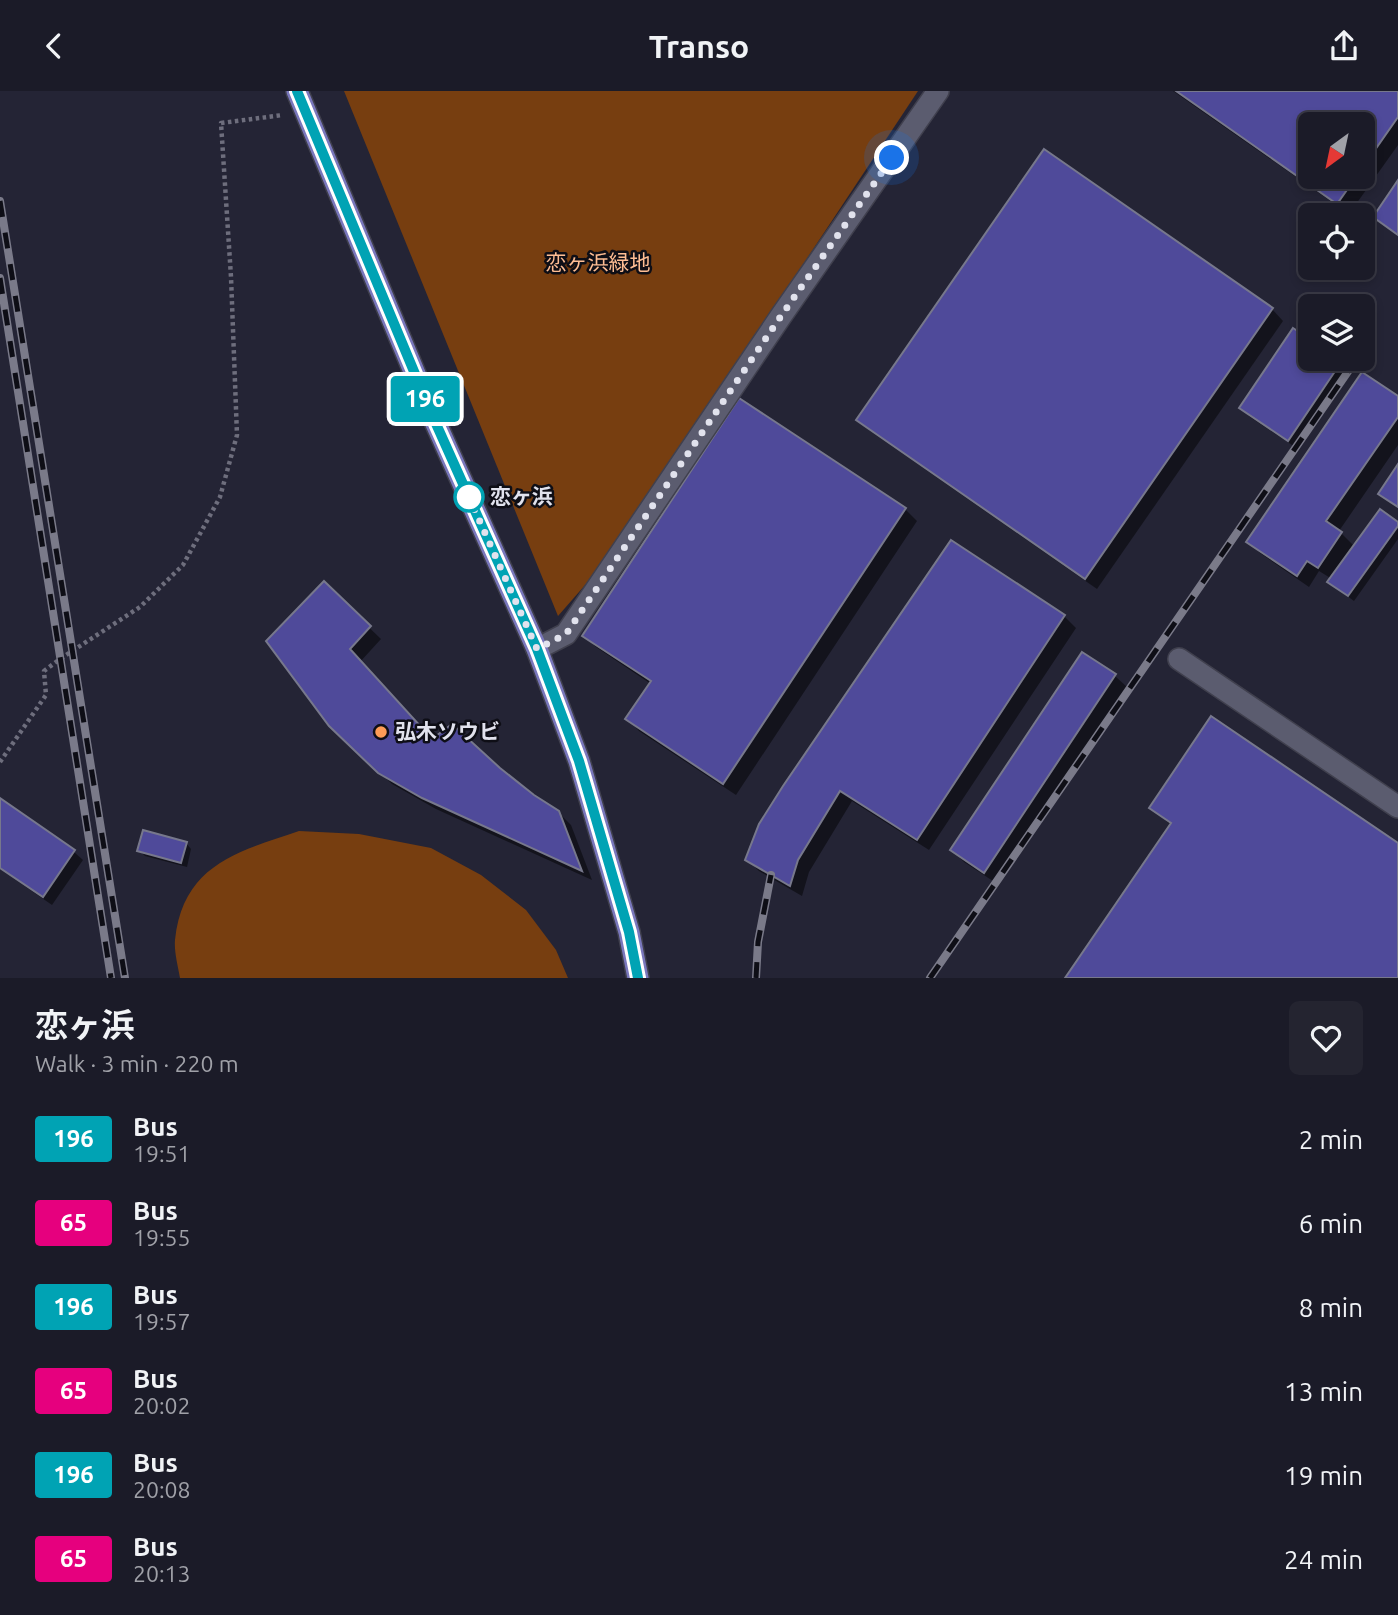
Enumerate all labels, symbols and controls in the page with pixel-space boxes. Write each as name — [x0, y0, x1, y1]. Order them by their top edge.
icon: back — [35, 27, 73, 65]
icon: share — [1325, 27, 1363, 65]
text: Transo — [649, 28, 749, 64]
north arrow — [1298, 112, 1376, 189]
map controls — [1298, 112, 1375, 371]
your location — [874, 140, 909, 175]
button: locate — [1298, 203, 1375, 280]
park label: 恋ヶ浜緑地 — [546, 250, 651, 274]
button: layers — [1298, 294, 1375, 371]
line badge: 196 — [385, 376, 465, 422]
text: 196 — [405, 385, 445, 412]
marker: 恋ヶ浜 — [454, 482, 484, 512]
place label: 恋ヶ浜 — [490, 484, 553, 508]
place label: 弘木ソウビ — [395, 719, 500, 743]
marker: 弘木ソウビ — [373, 724, 389, 740]
button: heart — [1289, 1001, 1363, 1075]
text: 恋ヶ浜 — [35, 1006, 134, 1043]
text: Walk · 3 min · 220 m — [35, 1051, 239, 1076]
text: Bus — [133, 1112, 178, 1141]
text: 196 — [53, 1125, 94, 1152]
text: 2 min — [1299, 1125, 1363, 1154]
text: 19:51 — [133, 1141, 191, 1166]
text: Bus — [133, 1196, 178, 1225]
text: 65 — [60, 1209, 87, 1236]
text: 6 min — [1299, 1209, 1363, 1238]
text: 19:55 — [133, 1225, 191, 1250]
text: Bus — [133, 1280, 178, 1309]
text: 196 — [53, 1293, 94, 1320]
text: 8 min — [1299, 1293, 1363, 1322]
text: 19:57 — [133, 1309, 191, 1334]
text: Bus — [133, 1364, 178, 1393]
text: 65 — [60, 1377, 87, 1404]
text: 13 min — [1284, 1377, 1363, 1406]
text: 20:02 — [133, 1393, 191, 1418]
text: Bus — [133, 1448, 178, 1477]
text: 196 — [53, 1461, 94, 1488]
text: 19 min — [1284, 1461, 1363, 1490]
text: 20:08 — [133, 1477, 191, 1502]
text: Bus — [133, 1532, 178, 1561]
text: 65 — [60, 1545, 87, 1572]
text: 24 min — [1284, 1545, 1363, 1574]
text: 20:13 — [133, 1561, 191, 1586]

